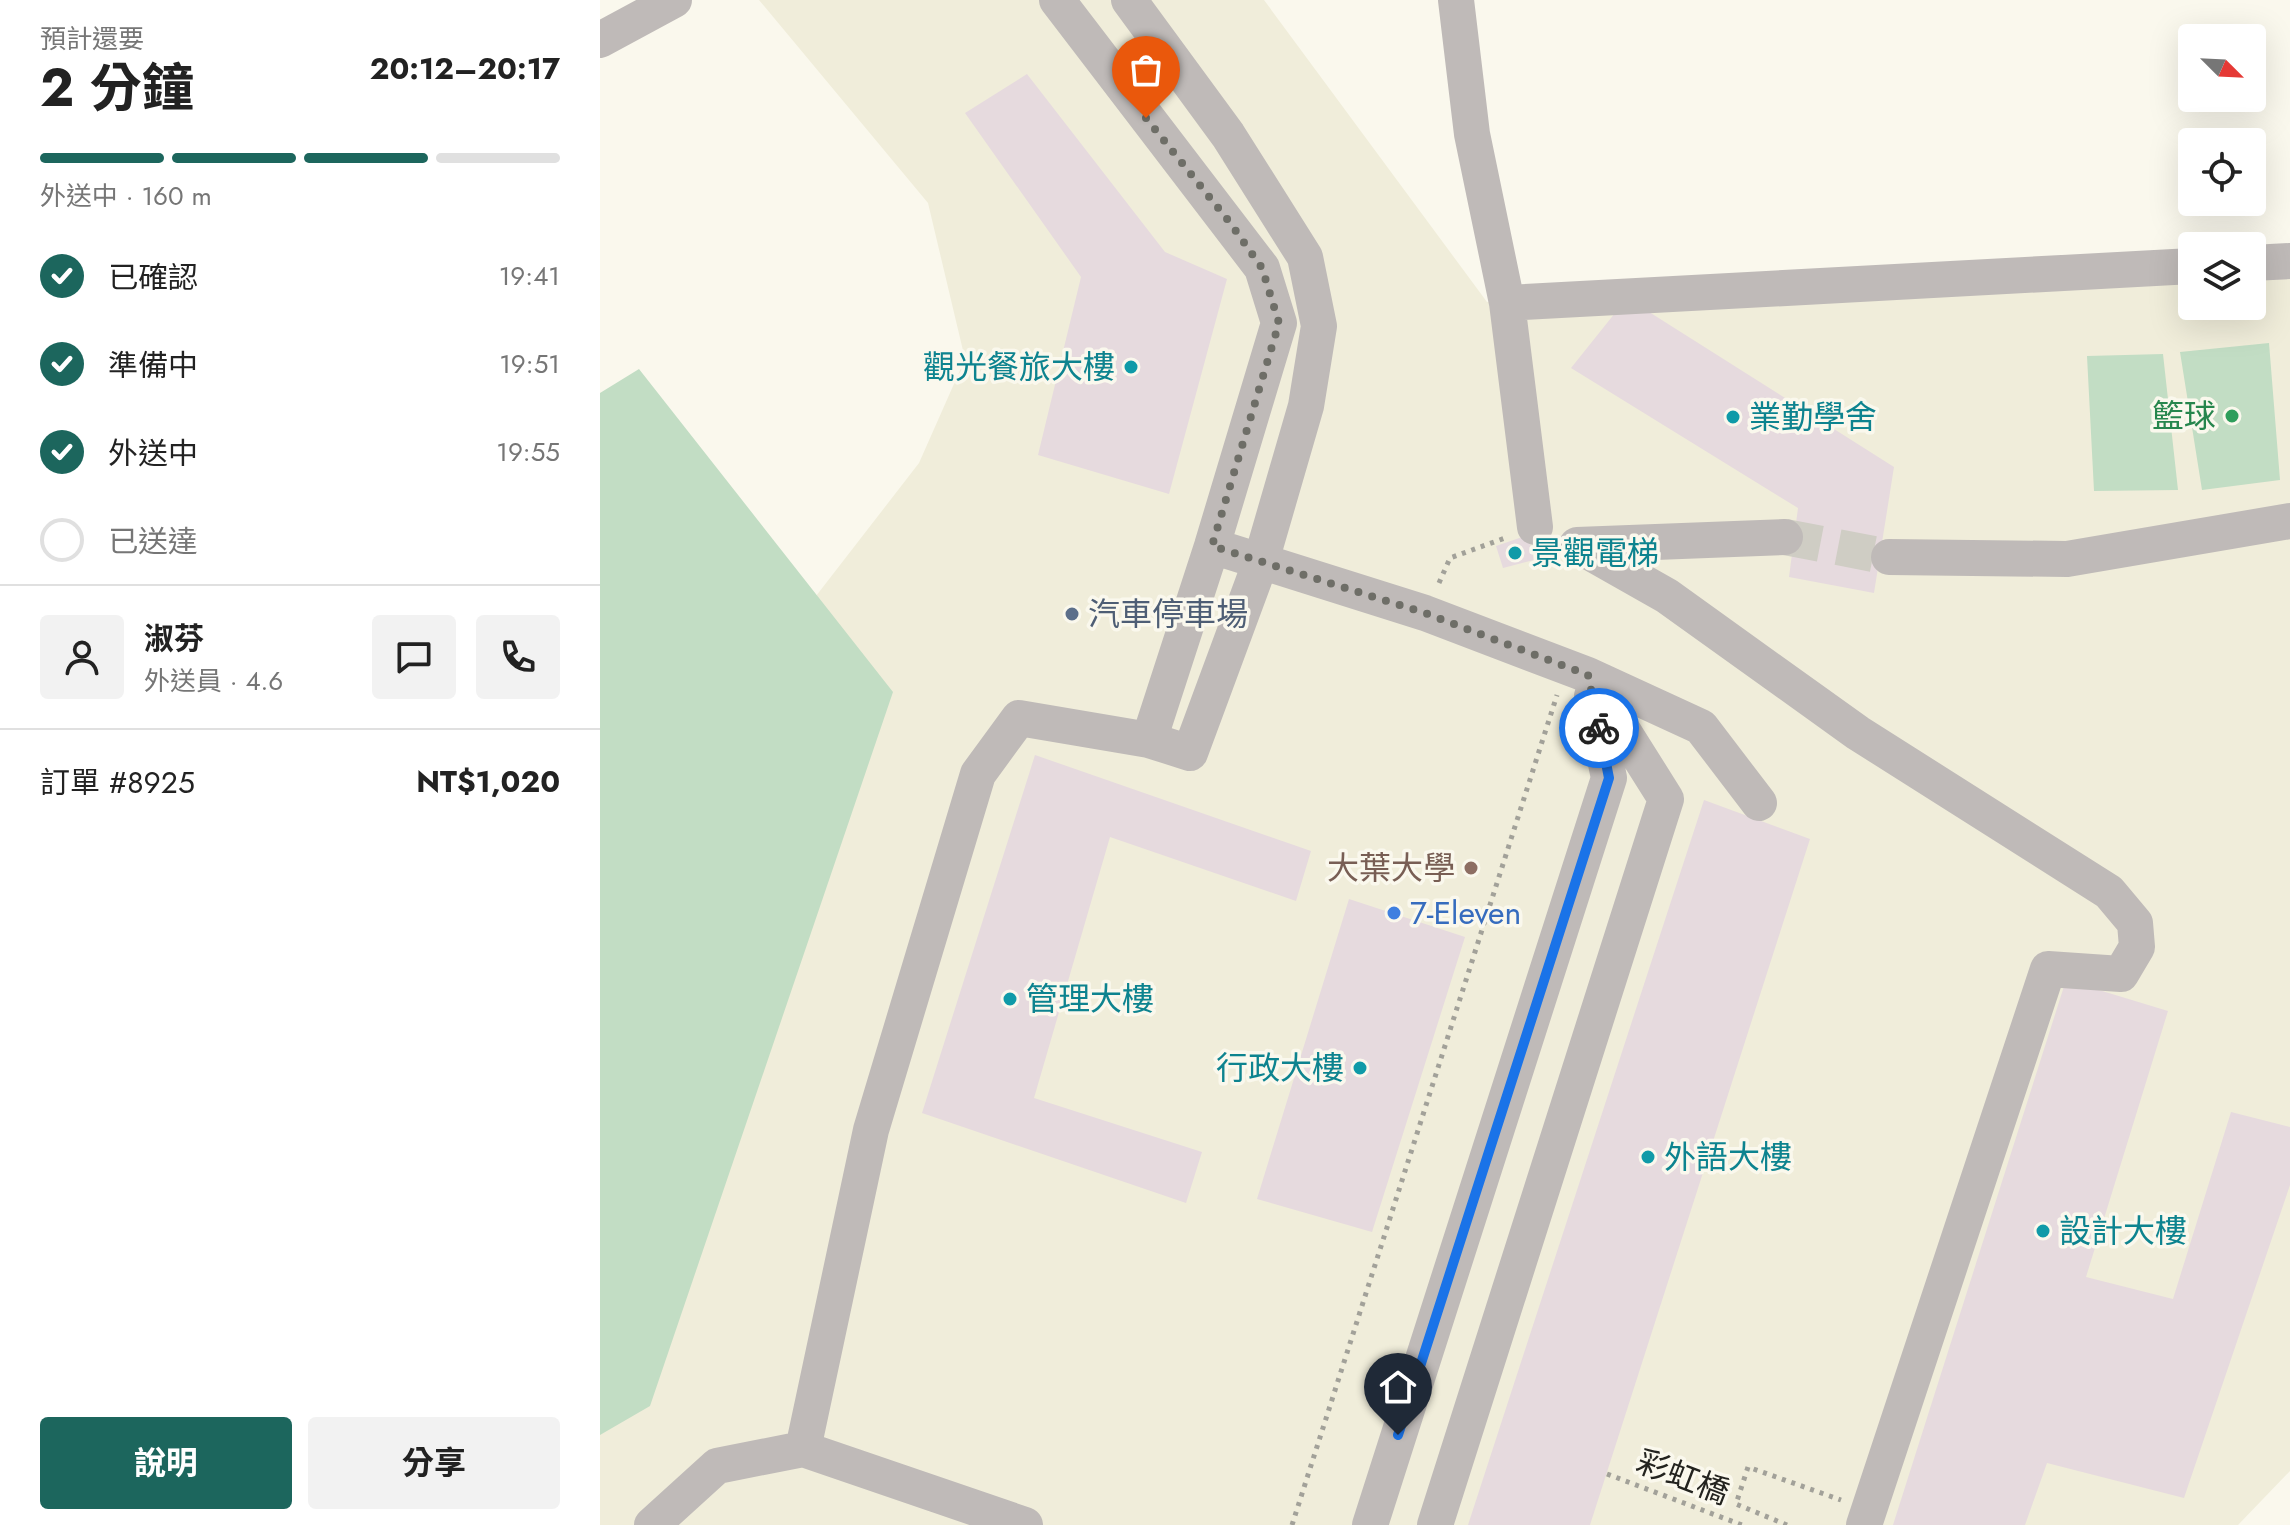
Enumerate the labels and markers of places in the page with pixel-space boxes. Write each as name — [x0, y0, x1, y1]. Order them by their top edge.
pin — [1112, 36, 1180, 118]
place label: 觀光餐旅大樓 — [923, 344, 1115, 390]
marker: 觀光餐旅大樓 — [1122, 358, 1140, 376]
place label: 籃球 — [2152, 393, 2216, 439]
place label: 業勤學舍 — [1749, 394, 1877, 440]
marker: 籃球 — [2223, 407, 2241, 425]
marker: 業勤學舍 — [1724, 408, 1742, 426]
place label: 景觀電梯 — [1531, 530, 1659, 576]
marker: 景觀電梯 — [1506, 544, 1524, 562]
place label: 汽車停車場 — [1088, 591, 1248, 637]
marker: 汽車停車場 — [1063, 605, 1081, 623]
place label: 大葉大學 — [1327, 845, 1455, 891]
marker: 大葉大學 — [1462, 859, 1480, 877]
place label: 7-Eleven — [1410, 890, 1521, 936]
marker: 7-Eleven — [1385, 904, 1403, 922]
place label: 管理大樓 — [1026, 976, 1154, 1022]
marker: 管理大樓 — [1001, 990, 1019, 1008]
place label: 行政大樓 — [1216, 1045, 1344, 1091]
marker: 行政大樓 — [1351, 1059, 1369, 1077]
place label: 外語大樓 — [1664, 1134, 1792, 1180]
marker: 外語大樓 — [1639, 1148, 1657, 1166]
place label: 設計大樓 — [2059, 1208, 2187, 1254]
marker: 設計大樓 — [2034, 1222, 2052, 1240]
pin — [1364, 1353, 1432, 1435]

